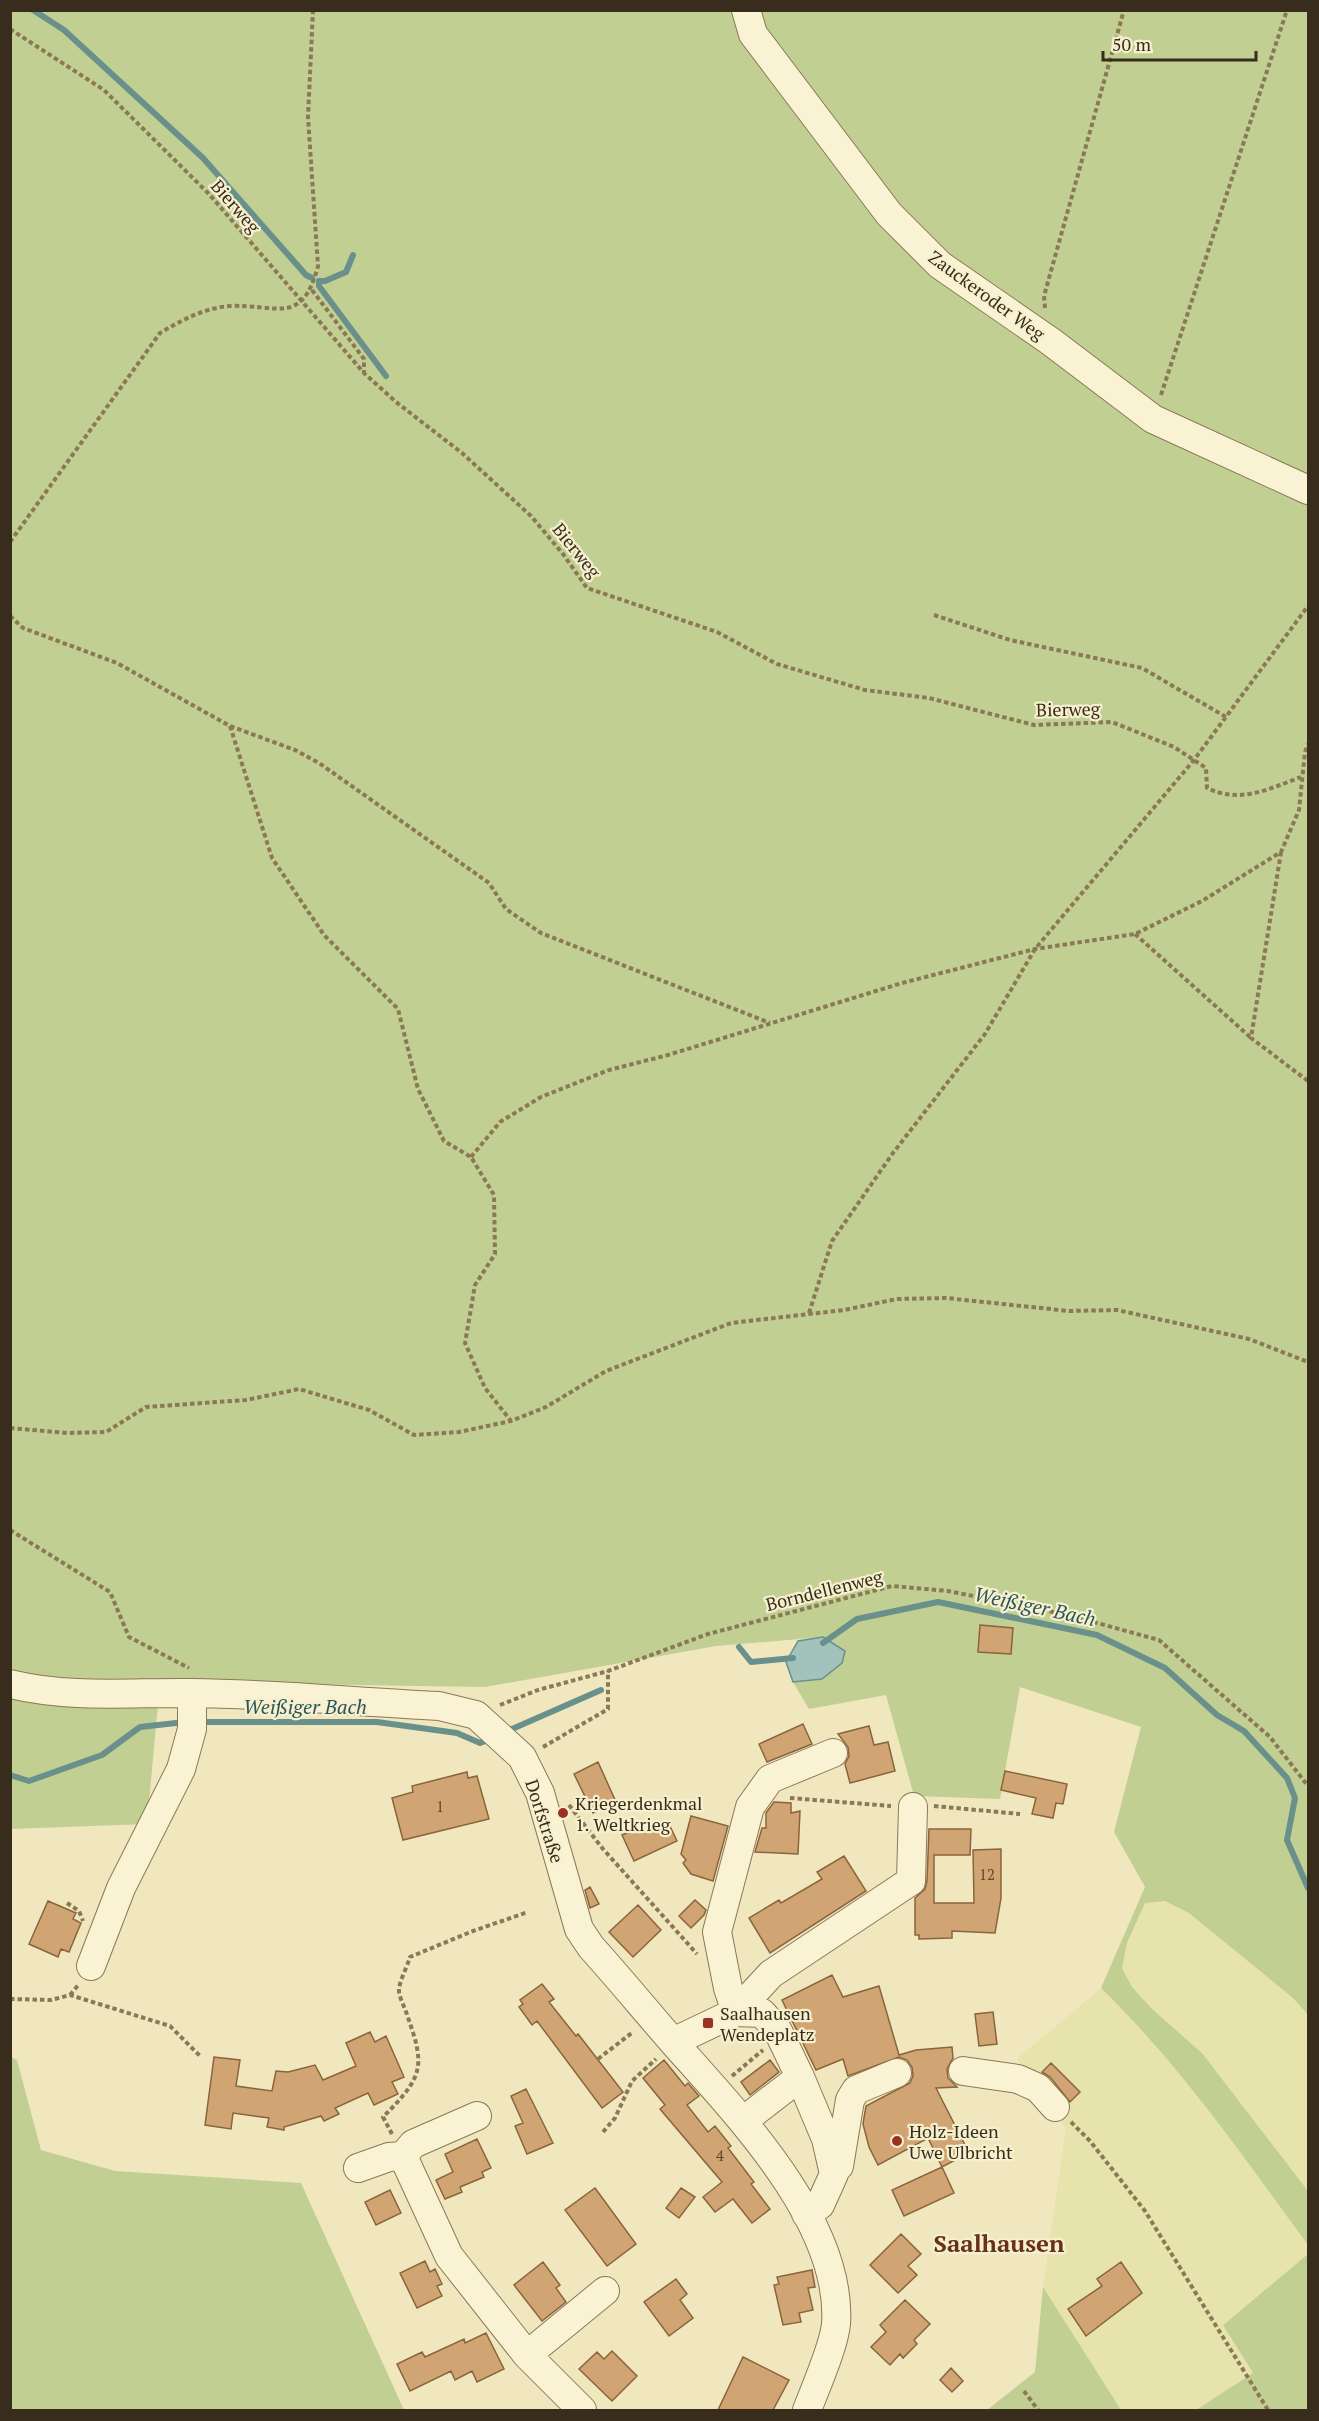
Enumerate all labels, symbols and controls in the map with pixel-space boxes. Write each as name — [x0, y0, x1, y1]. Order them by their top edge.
scale bar — [1103, 24, 1256, 62]
text: 50 m — [1112, 32, 1152, 56]
street label: Bierweg — [206, 174, 266, 238]
street label: Zauckeroder Weg — [924, 245, 1050, 346]
street label: Bierweg — [548, 518, 607, 583]
street label: Bierweg — [1036, 696, 1101, 722]
street label: Borndellenweg — [763, 1564, 885, 1616]
water label: Weißiger Bach — [972, 1580, 1098, 1632]
water label: Weißiger Bach — [243, 1693, 367, 1720]
street label: Dorfstraße — [520, 1776, 570, 1866]
place label: Kriegerdenkmal 1. Weltkrieg — [575, 1791, 703, 1836]
house number: 1 — [436, 1796, 444, 1816]
marker: Kriegerdenkmal 1. Weltkrieg — [556, 1806, 570, 1820]
house number: 12 — [979, 1864, 995, 1884]
place label: Saalhausen Wendeplatz — [720, 2001, 815, 2046]
marker: Saalhausen Wendeplatz — [701, 2016, 715, 2030]
place label: Holz-Ideen Uwe Ulbricht — [909, 2119, 1013, 2164]
marker: Holz-Ideen Uwe Ulbricht — [890, 2134, 904, 2148]
house number: 4 — [716, 2145, 724, 2165]
district label: Saalhausen — [934, 2227, 1065, 2259]

